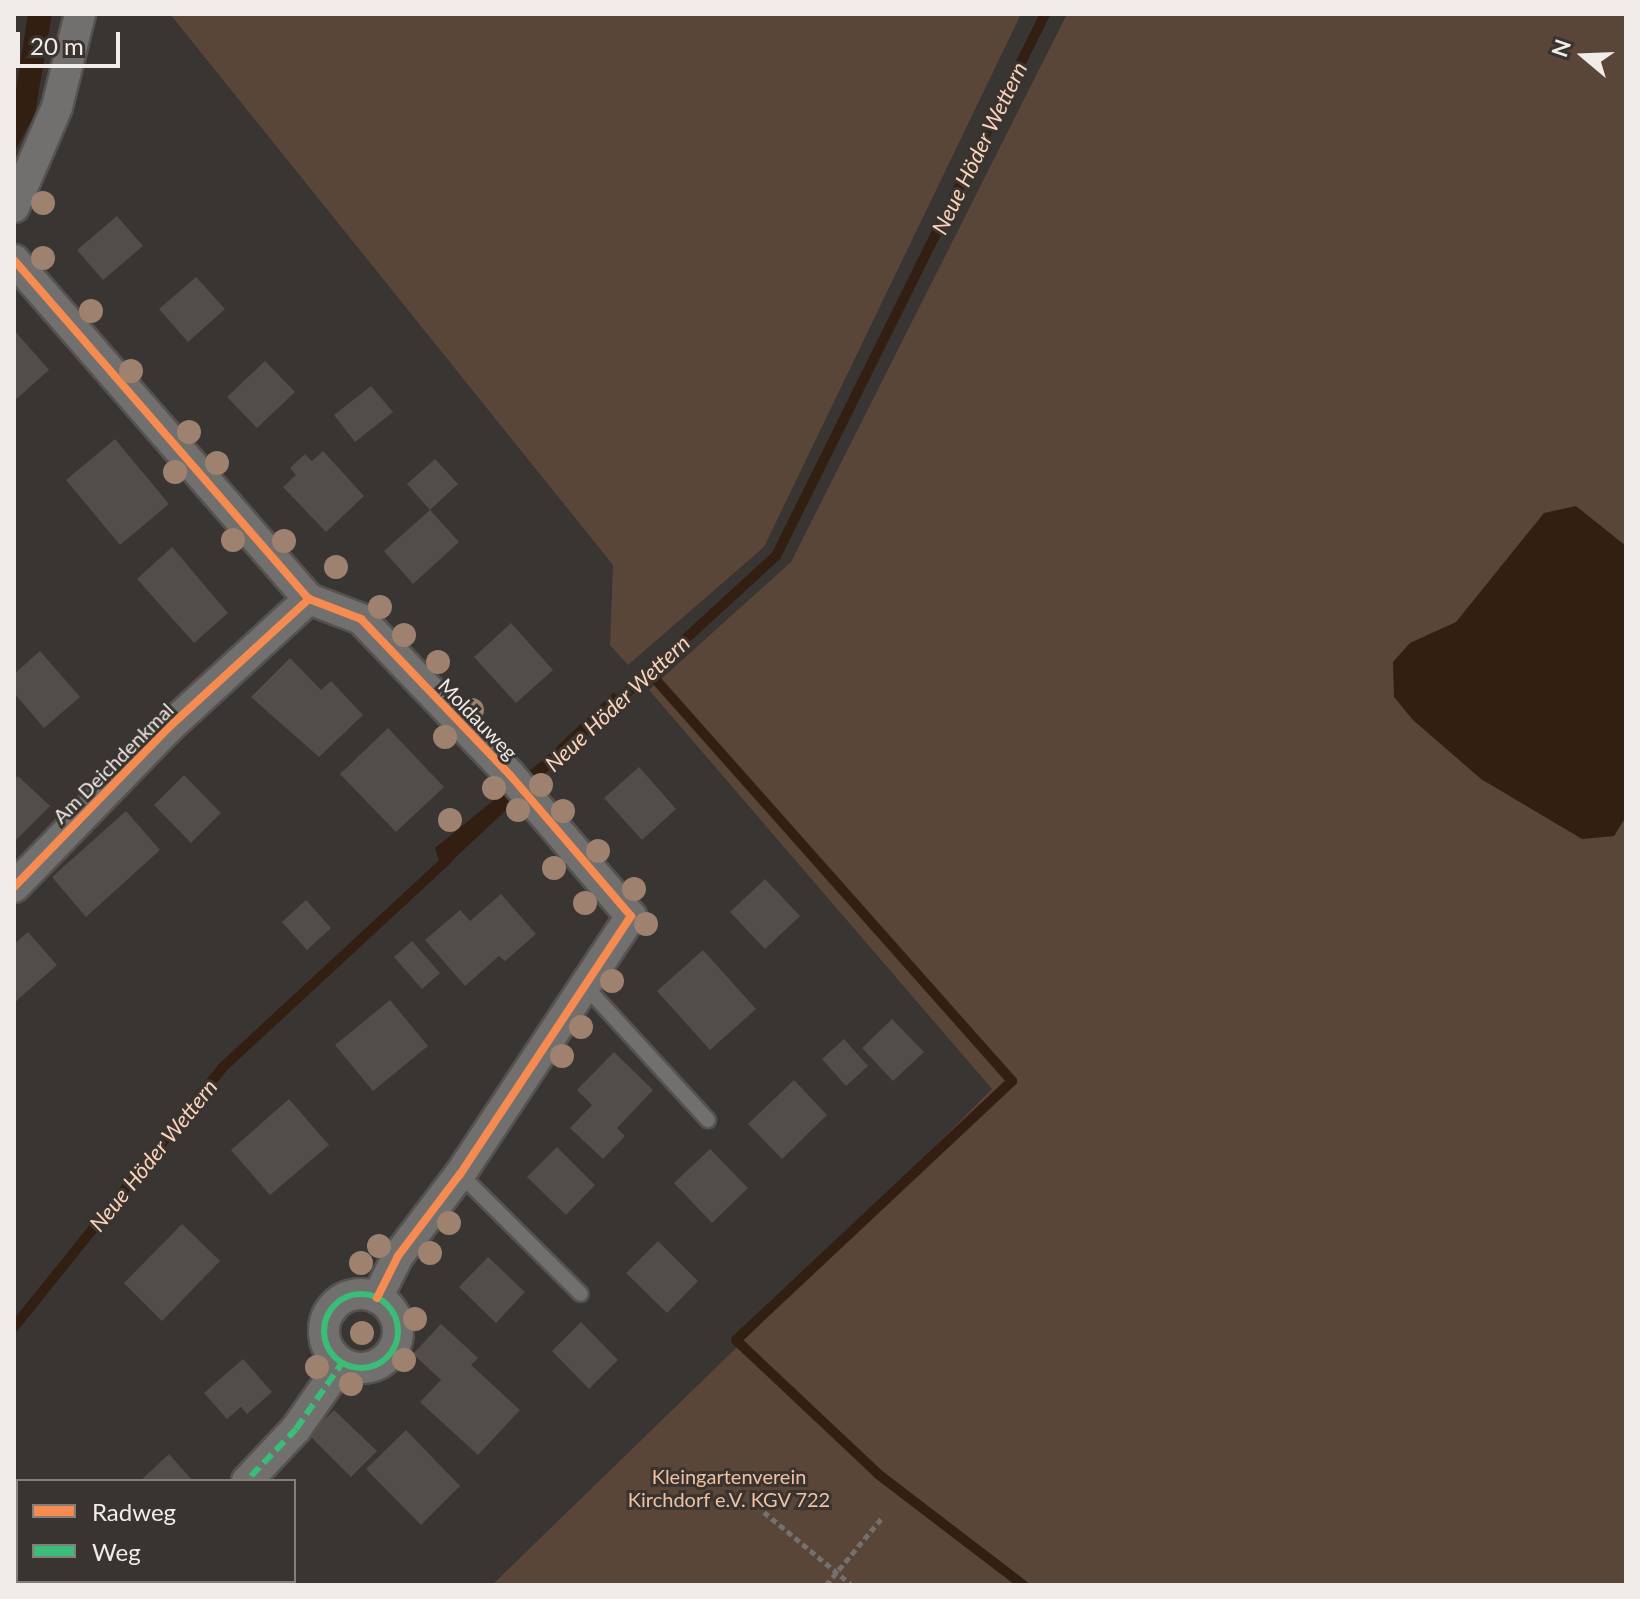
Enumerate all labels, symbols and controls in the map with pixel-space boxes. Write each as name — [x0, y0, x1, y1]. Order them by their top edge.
scale bar — [20, 16, 124, 66]
north arrow — [1544, 16, 1624, 96]
text: 20 m — [30, 31, 84, 60]
text: N — [1545, 36, 1576, 60]
water label: Neue Höder Wettern — [926, 57, 1032, 239]
water label: Neue Höder Wettern — [539, 629, 695, 777]
street label: Moldauweg — [434, 674, 522, 764]
street label: Am Deichdenkmal — [48, 698, 178, 828]
water label: Neue Höder Wettern — [83, 1073, 223, 1237]
park label: Kleingartenverein Kirchdorf e.V. KGV 722 — [627, 1465, 831, 1512]
legend — [16, 1479, 296, 1583]
text: Radweg — [92, 1497, 176, 1526]
text: Weg — [92, 1537, 141, 1566]

